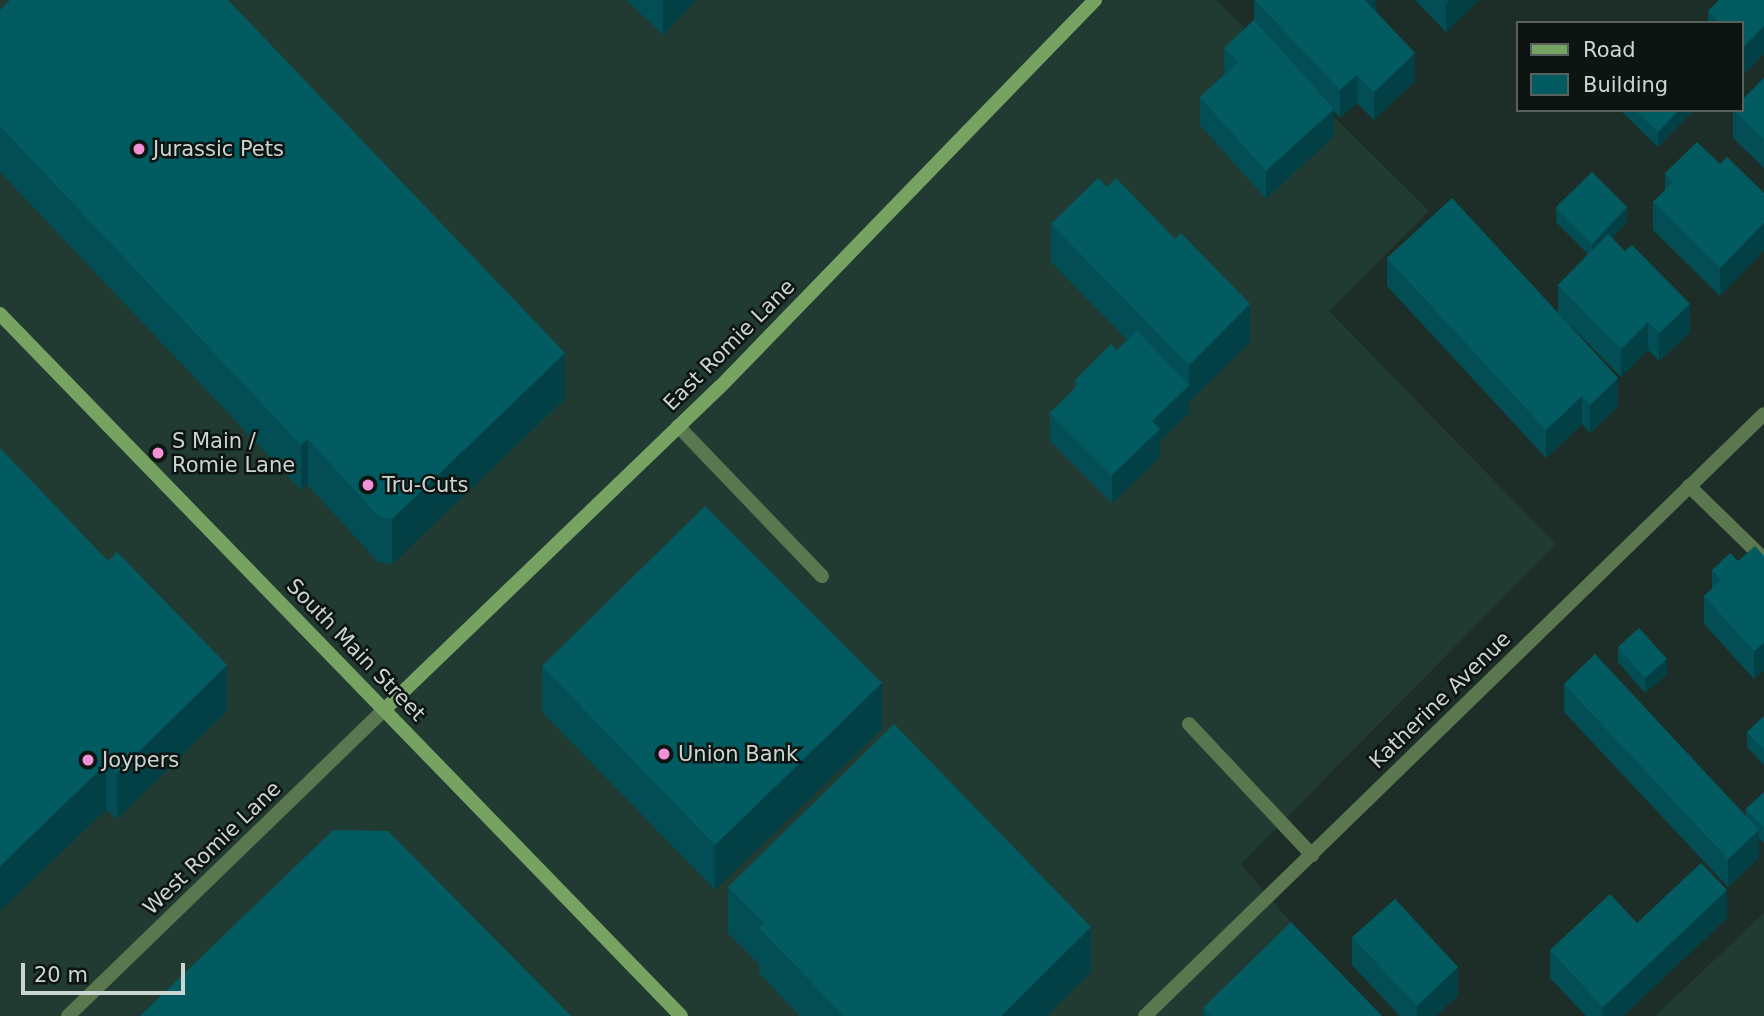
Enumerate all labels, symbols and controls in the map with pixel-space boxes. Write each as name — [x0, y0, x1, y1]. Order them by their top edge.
legend — [1516, 21, 1743, 112]
text: Road — [1583, 38, 1636, 62]
text: Building — [1583, 73, 1668, 97]
place label: Jurassic Pets — [153, 136, 284, 162]
marker: Jurassic Pets — [131, 141, 147, 157]
street label: East Romie Lane — [658, 274, 800, 416]
place label: S Main / Romie Lane — [172, 428, 295, 478]
marker: S Main / Romie Lane — [150, 445, 166, 461]
place label: Tru-Cuts — [382, 472, 468, 498]
marker: Tru-Cuts — [360, 477, 376, 493]
street label: South Main Street — [282, 574, 430, 726]
street label: Katherine Avenue — [1364, 626, 1516, 774]
place label: Union Bank — [678, 741, 798, 767]
marker: Union Bank — [656, 746, 672, 762]
place label: Joypers — [102, 747, 179, 773]
marker: Joypers — [80, 752, 96, 768]
street label: West Romie Lane — [138, 776, 286, 920]
scale bar — [24, 950, 189, 994]
text: 20 m — [34, 963, 88, 987]

